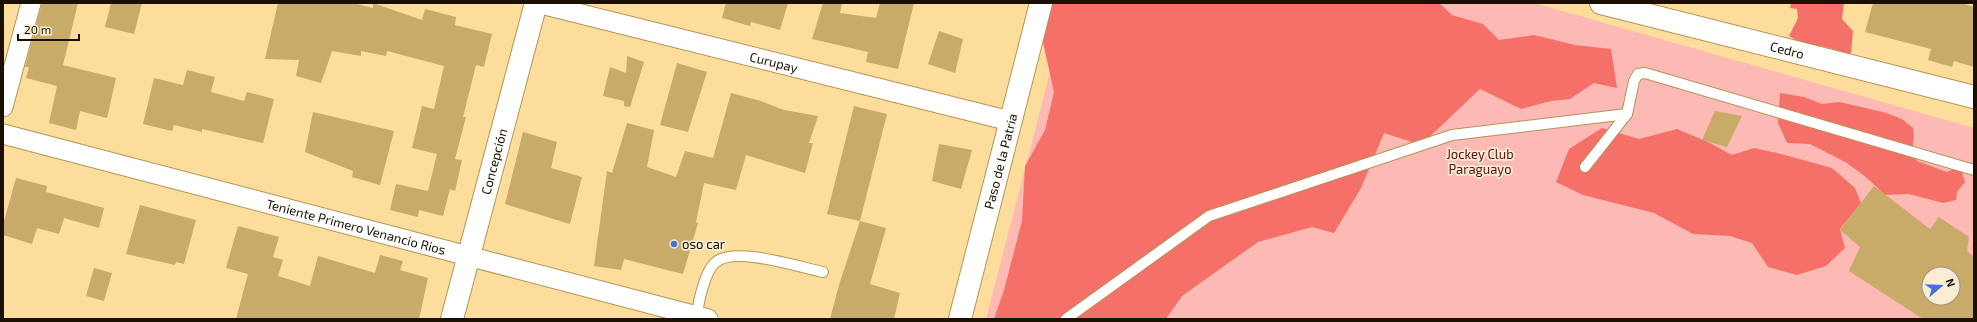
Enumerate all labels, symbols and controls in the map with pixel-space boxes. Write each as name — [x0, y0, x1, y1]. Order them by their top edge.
scale bar — [18, 16, 79, 42]
text: 20 m — [24, 22, 51, 36]
street label: Cedro — [1769, 38, 1806, 62]
street label: Curupay — [748, 48, 800, 76]
street label: Paso de la Patria — [981, 112, 1020, 211]
street label: Concepción — [477, 127, 510, 196]
park label: Jockey Club Paraguayo — [1446, 146, 1514, 177]
street label: Teniente Primero Venancio Rios — [265, 195, 447, 258]
place label: oso car — [682, 236, 725, 252]
marker: oso car — [669, 239, 679, 249]
north arrow — [1921, 266, 1961, 306]
text: N — [1943, 277, 1958, 289]

